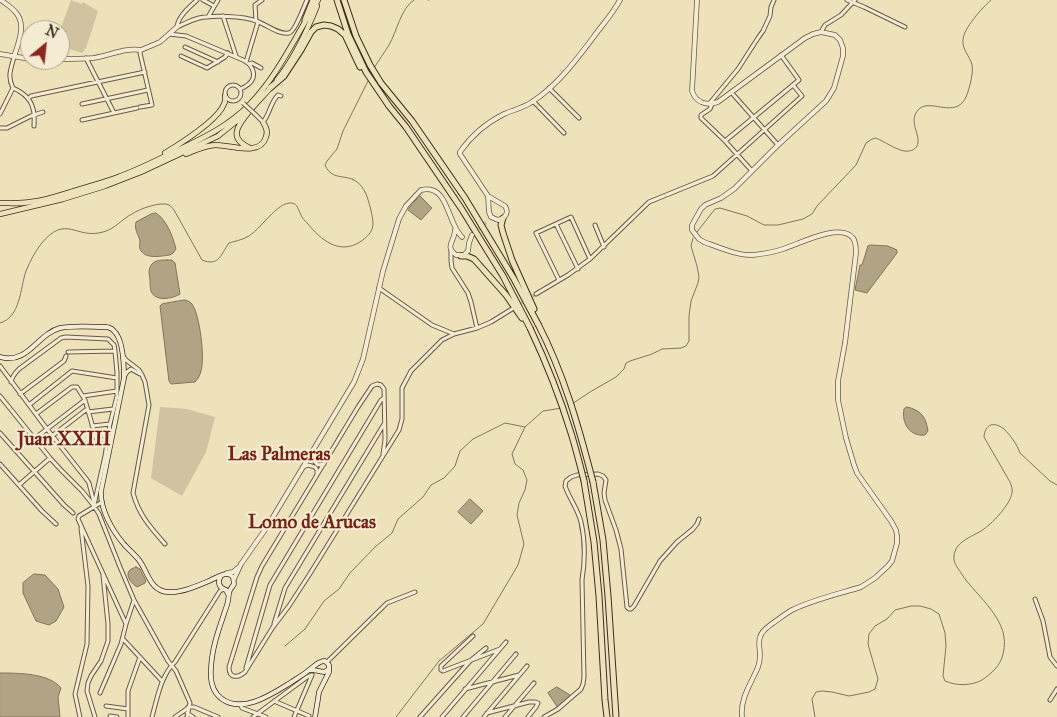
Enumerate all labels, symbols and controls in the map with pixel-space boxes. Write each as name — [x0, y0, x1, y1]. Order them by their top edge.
north arrow — [20, 20, 70, 70]
text: N — [43, 22, 61, 42]
district label: Juan XXIII — [17, 429, 111, 451]
district label: Las Palmeras — [228, 444, 330, 466]
district label: Lomo de Arucas — [248, 512, 376, 534]

